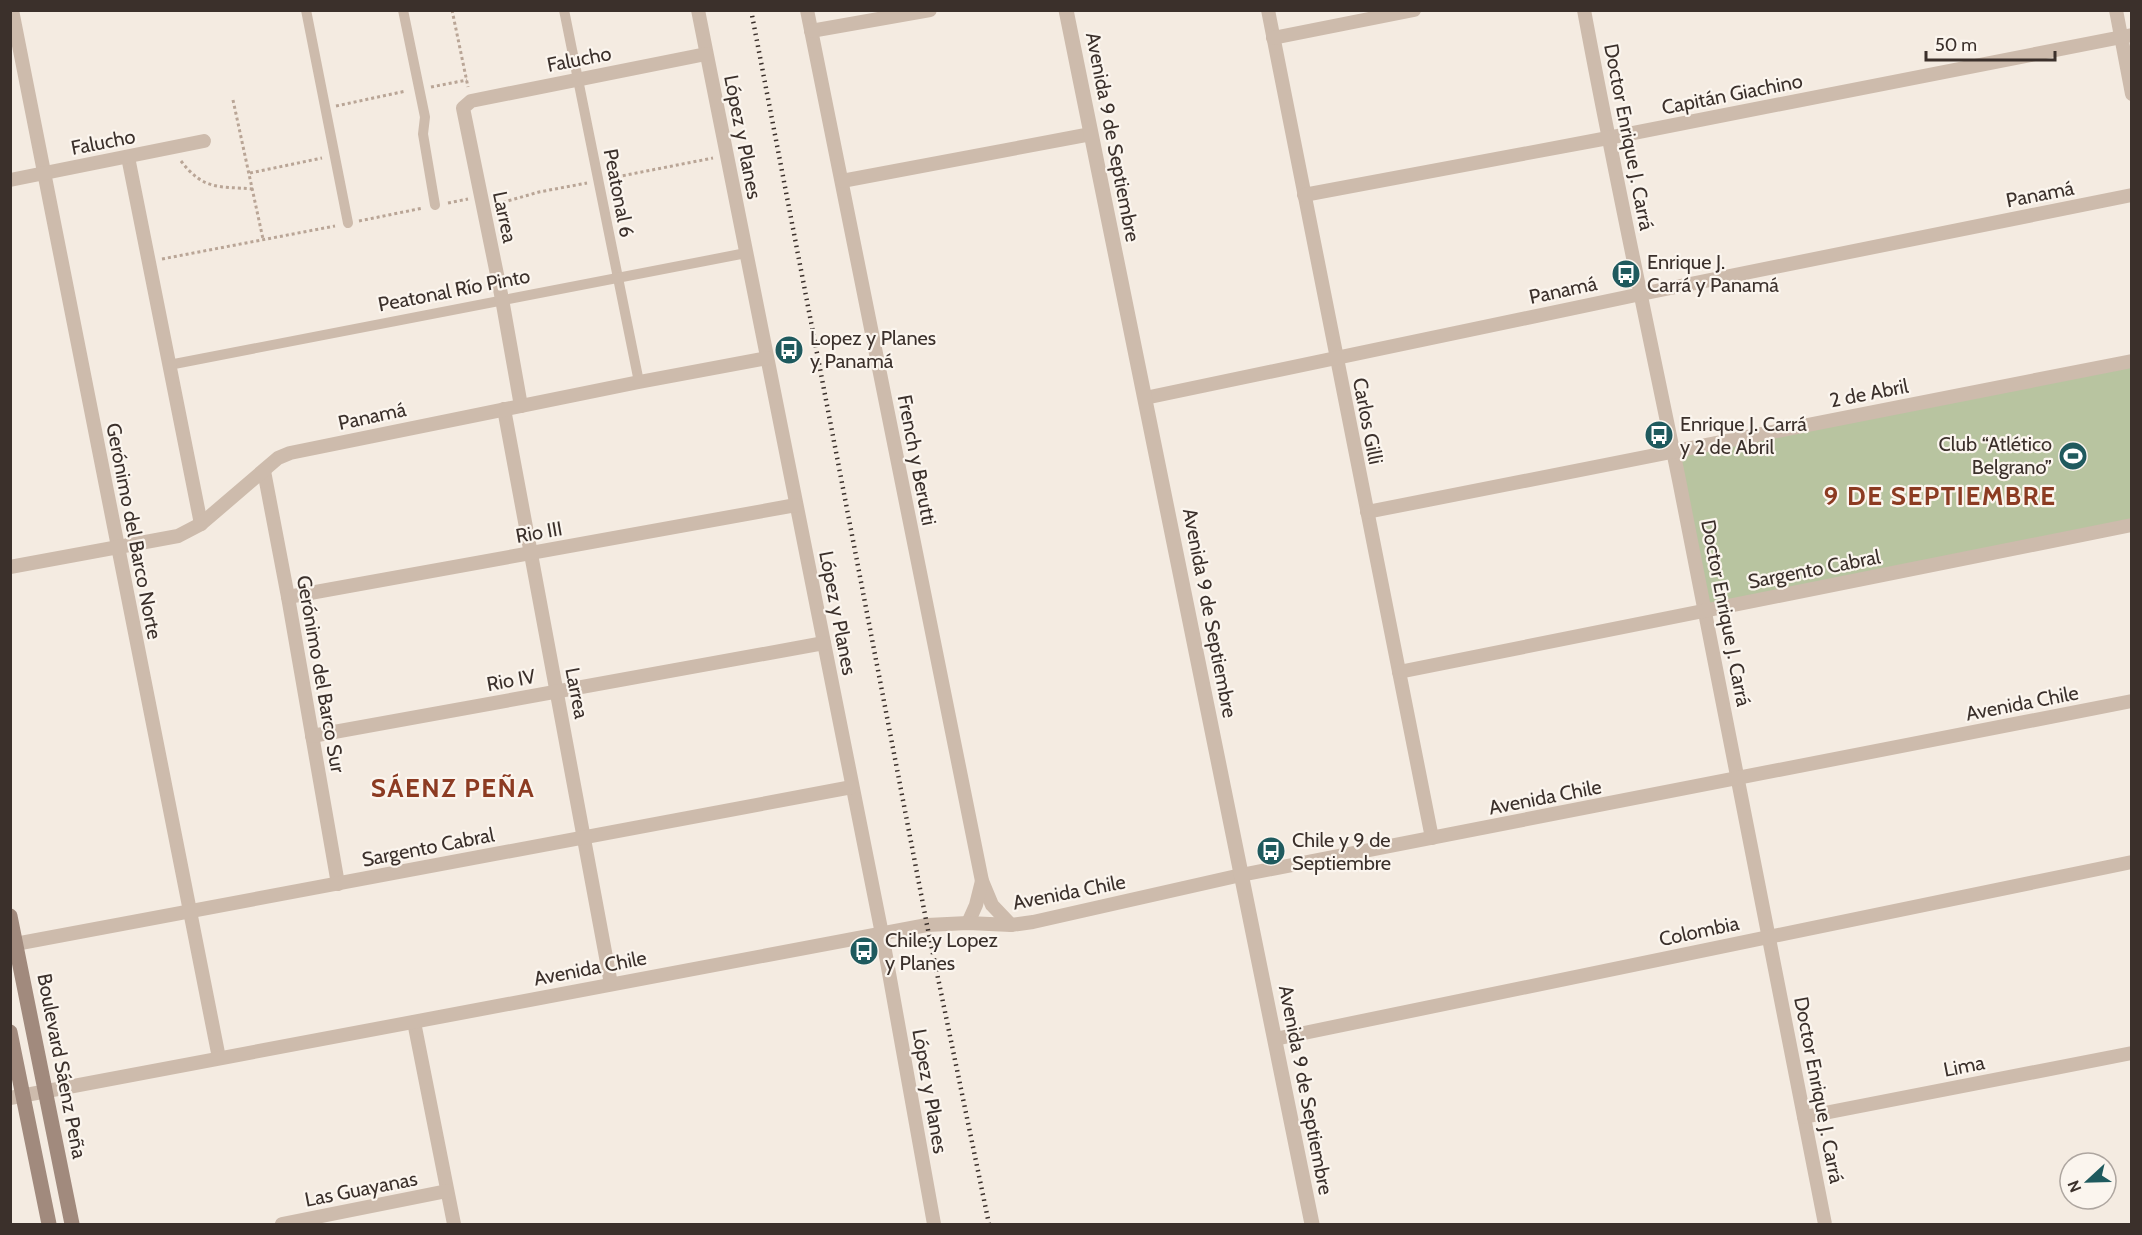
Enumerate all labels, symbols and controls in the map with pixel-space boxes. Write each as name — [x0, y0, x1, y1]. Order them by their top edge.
scale bar — [1926, 24, 2055, 62]
street label: Avenida 9 de Septiembre — [1081, 30, 1145, 244]
text: 50 m — [1935, 34, 1977, 56]
street label: Falucho — [545, 41, 613, 77]
street label: Doctor Enrique J. Carrá — [1599, 42, 1659, 233]
street label: Capitán Giachino — [1660, 69, 1804, 119]
street label: López y Planes — [719, 73, 767, 201]
street label: Falucho — [69, 124, 137, 160]
street label: Peatonal 6 — [599, 147, 639, 239]
street label: Panamá — [2004, 176, 2076, 212]
street label: Larrea — [488, 189, 522, 245]
place label: Enrique J. Carrá y Panamá — [1647, 250, 1779, 297]
bus stop icon: Enrique J. Carrá y Panamá — [1610, 258, 1642, 290]
street label: Peatonal Río Pinto — [376, 263, 532, 317]
street label: Panamá — [1527, 271, 1599, 309]
place label: Lopez y Planes y Panamá — [810, 326, 936, 373]
bus stop icon: Lopez y Planes y Panamá — [773, 334, 805, 366]
street label: 2 de Abril — [1828, 374, 1911, 412]
street label: Carlos Gilli — [1348, 376, 1388, 466]
street label: French y Berutti — [893, 393, 941, 527]
street label: Panamá — [336, 397, 408, 435]
place label: Enrique J. Carrá y 2 de Abril — [1680, 412, 1807, 459]
bus stop icon: Enrique J. Carrá y 2 de Abril — [1643, 419, 1675, 451]
street label: Gerónimo del Barco Norte — [101, 421, 167, 641]
place label: Club “Atlético Belgrano” — [1938, 432, 2052, 479]
sports icon: Club “Atlético Belgrano” — [2057, 440, 2089, 472]
district label: 9 DE SEPTIEMBRE — [1824, 480, 2057, 512]
street label: Avenida 9 de Septiembre — [1178, 506, 1242, 720]
street label: Rio III — [514, 516, 564, 548]
street label: Doctor Enrique J. Carrá — [1696, 518, 1756, 709]
street label: Sargento Cabral — [1746, 544, 1883, 594]
street label: López y Planes — [814, 549, 862, 677]
street label: Gerónimo del Barco Sur — [292, 573, 350, 775]
street label: Rio IV — [485, 664, 538, 696]
street label: Larrea — [560, 665, 594, 721]
street label: Avenida Chile — [1964, 680, 2080, 726]
district label: SÁENZ PEÑA — [371, 772, 535, 804]
street label: Avenida Chile — [1487, 774, 1603, 820]
street label: Sargento Cabral — [360, 822, 497, 872]
place label: Chile y 9 de Septiembre — [1292, 828, 1391, 875]
bus stop icon: Chile y 9 de Septiembre — [1255, 835, 1287, 867]
street label: Avenida Chile — [1011, 869, 1127, 915]
street label: Colombia — [1657, 911, 1742, 951]
place label: Chile y Lopez y Planes — [885, 928, 998, 975]
bus stop icon: Chile y Lopez y Planes — [848, 935, 880, 967]
street label: Avenida Chile — [532, 945, 648, 991]
street label: Boulevard Sáenz Peña — [32, 971, 92, 1161]
street label: Avenida 9 de Septiembre — [1274, 983, 1338, 1197]
street label: Doctor Enrique J. Carrá — [1789, 995, 1849, 1186]
street label: López y Planes — [907, 1027, 953, 1155]
street label: Lima — [1941, 1050, 1987, 1082]
north arrow — [2058, 1151, 2118, 1211]
street label: Las Guayanas — [303, 1166, 419, 1212]
text: N — [2064, 1178, 2085, 1195]

